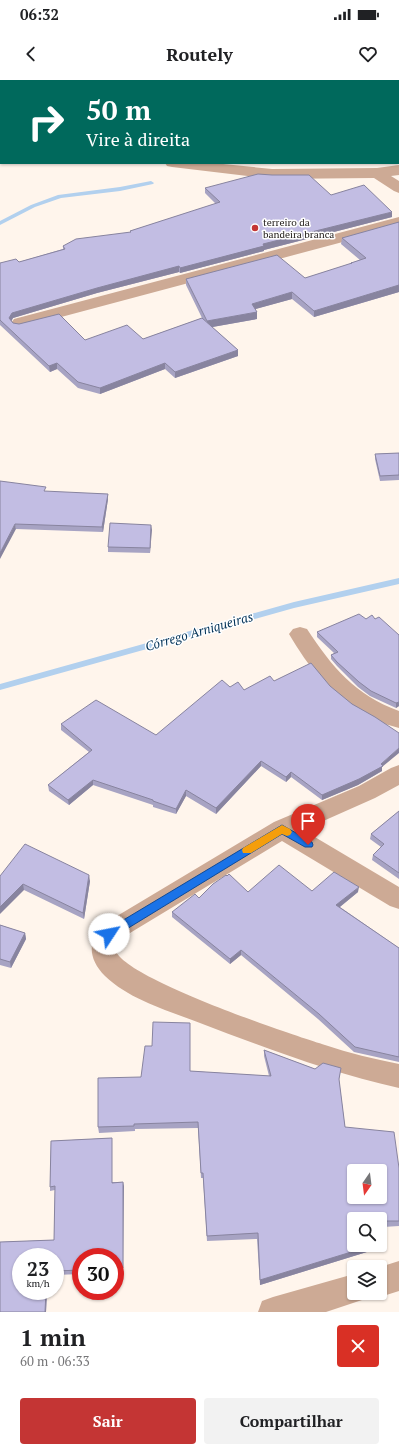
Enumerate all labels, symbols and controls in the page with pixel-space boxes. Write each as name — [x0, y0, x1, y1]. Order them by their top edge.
text: 06:32 — [20, 4, 59, 24]
text: Routely — [166, 42, 233, 66]
icon: back — [20, 43, 42, 65]
icon: heart — [357, 43, 379, 65]
text: 50 m — [86, 91, 151, 128]
icon: right — [20, 96, 72, 148]
text: Vire à direita — [86, 127, 190, 151]
place label: terreiro da bandeira branca — [263, 216, 334, 241]
marker: terreiro da bandeira branca — [250, 223, 260, 233]
water label: Córrego Arniqueiras — [143, 607, 256, 655]
pin — [291, 804, 325, 845]
icon: arrive — [297, 810, 319, 832]
position arrow — [88, 913, 130, 955]
north arrow — [347, 1164, 387, 1204]
map controls — [347, 1164, 387, 1300]
button: search — [347, 1212, 387, 1252]
speed limit sign: 30 — [72, 1248, 124, 1300]
text: 23 — [27, 1255, 49, 1282]
button: layers — [347, 1260, 387, 1300]
text: km/h — [26, 1277, 50, 1290]
text: 1 min — [20, 1321, 86, 1353]
button: close — [337, 1325, 379, 1367]
text: 60 m · 06:33 — [20, 1352, 90, 1370]
button: Sair — [20, 1398, 196, 1444]
button: Compartilhar — [204, 1398, 379, 1444]

